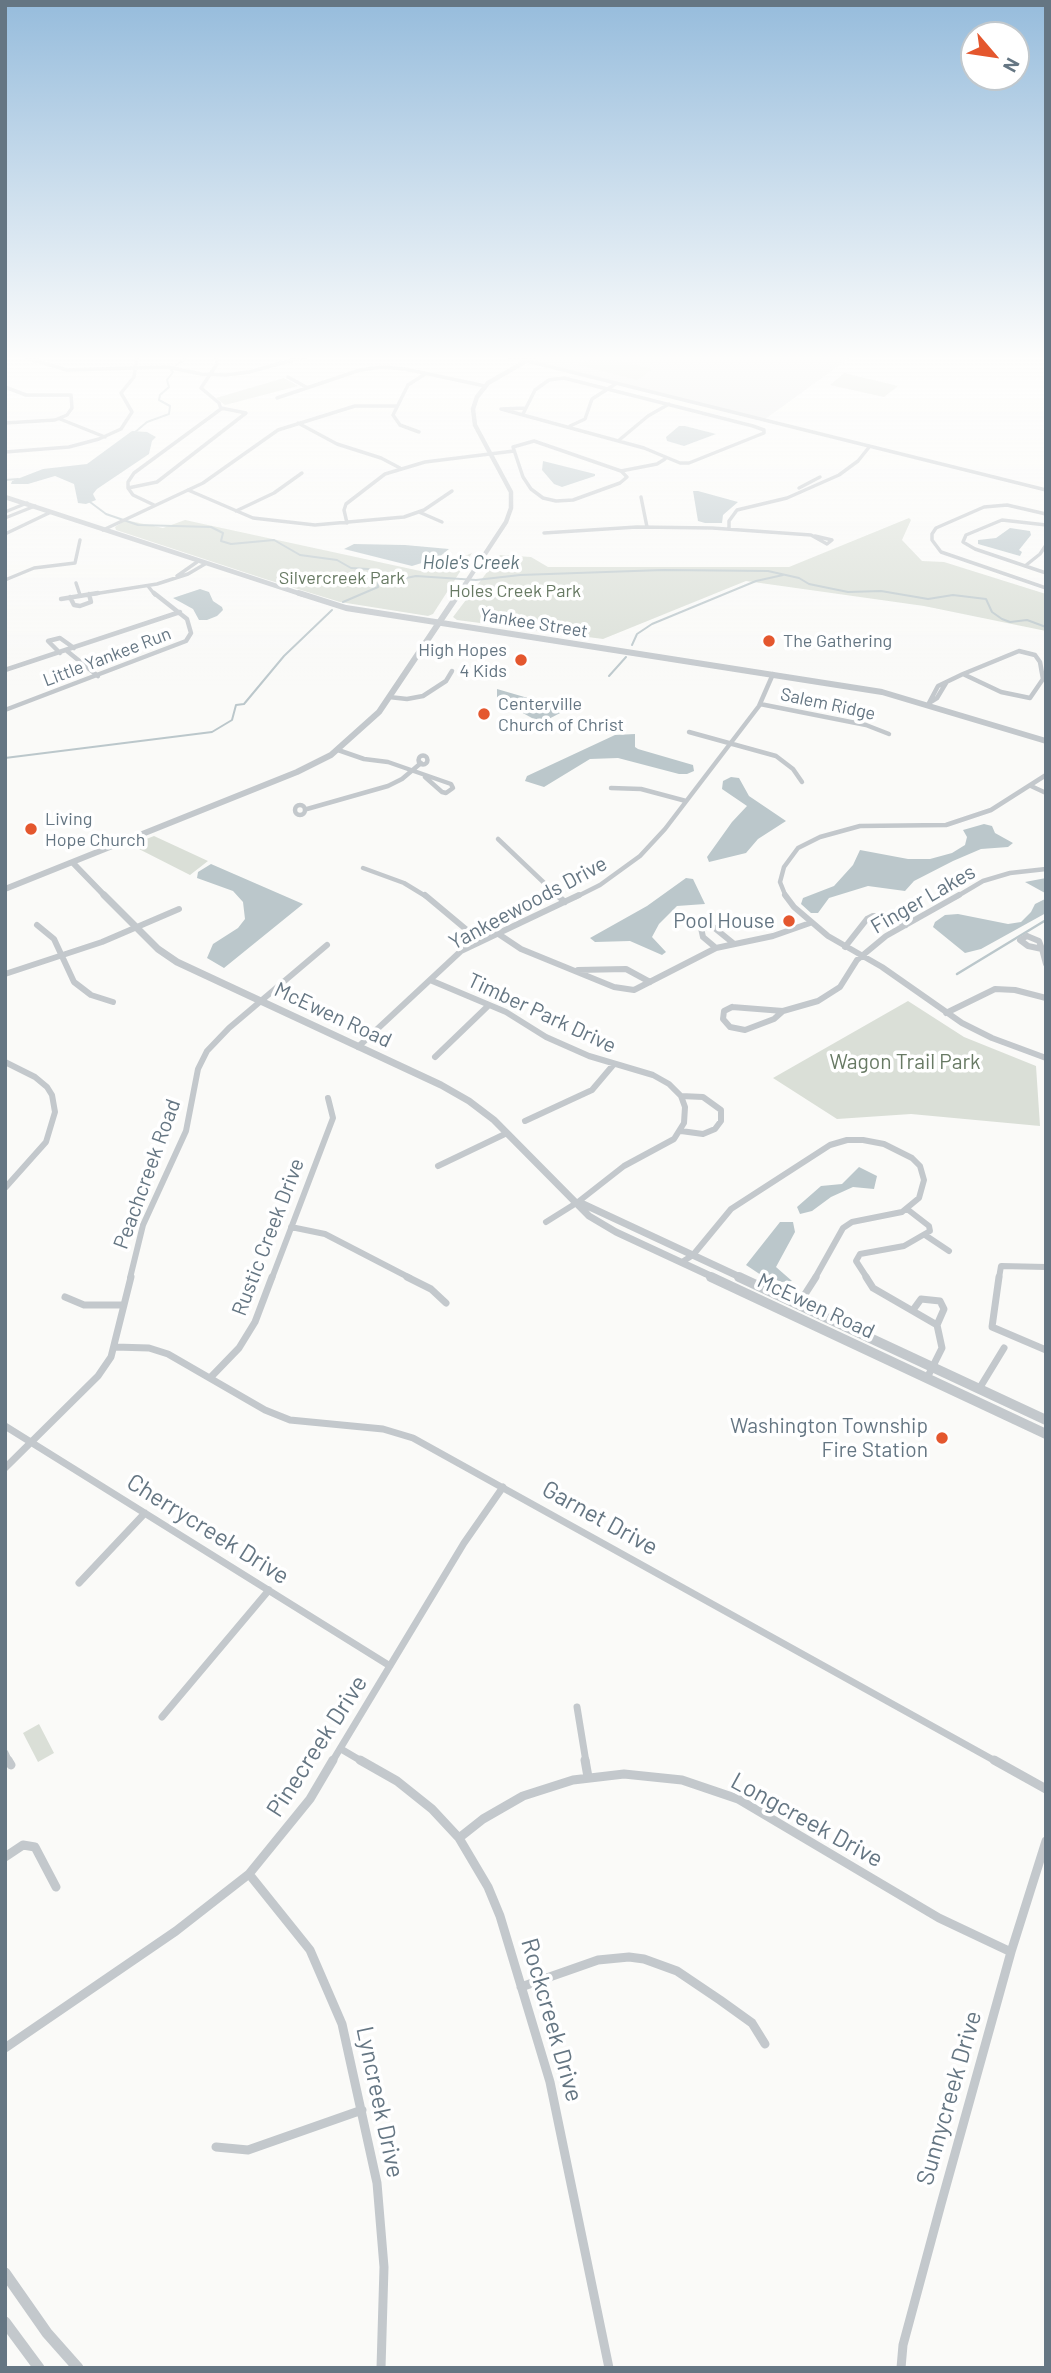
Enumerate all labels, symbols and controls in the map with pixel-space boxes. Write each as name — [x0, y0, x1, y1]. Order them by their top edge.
north arrow — [960, 21, 1030, 91]
text: N — [999, 54, 1025, 77]
water label: Hole's Creek — [423, 552, 519, 574]
park label: Silvercreek Park — [279, 567, 405, 589]
park label: Holes Creek Park — [449, 580, 581, 602]
street label: Yankee Street — [479, 604, 589, 642]
street label: Little Yankee Run — [40, 623, 174, 691]
place label: The Gathering — [783, 630, 892, 652]
marker: The Gathering — [761, 633, 777, 649]
place label: High Hopes 4 Kids — [418, 639, 507, 682]
marker: High Hopes 4 Kids — [513, 652, 529, 668]
street label: Salem Ridge — [779, 683, 877, 725]
place label: Centerville Church of Christ — [498, 693, 624, 736]
marker: Centerville Church of Christ — [476, 706, 492, 722]
place label: Living Hope Church — [45, 808, 145, 850]
marker: Living Hope Church — [23, 821, 39, 837]
street label: Yankeewoods Drive — [445, 851, 611, 955]
street label: Finger Lakes — [866, 859, 980, 939]
place label: Pool House — [673, 908, 775, 934]
marker: Pool House — [781, 913, 797, 929]
street label: Timber Park Drive — [464, 968, 620, 1058]
street label: McEwen Road — [270, 977, 396, 1053]
park label: Wagon Trail Park — [829, 1049, 981, 1075]
street label: Peachcreek Road — [108, 1095, 186, 1253]
street label: Rustic Creek Drive — [226, 1155, 310, 1319]
street label: McEwen Road — [753, 1268, 879, 1344]
place label: Washington Township Fire Station — [730, 1413, 928, 1463]
marker: Washington Township Fire Station — [934, 1430, 950, 1446]
street label: Cherrycreek Drive — [122, 1468, 294, 1590]
street label: Garnet Drive — [537, 1474, 663, 1562]
street label: Pinecreek Drive — [261, 1670, 373, 1822]
street label: Longcreek Drive — [726, 1766, 888, 1874]
street label: Rockcreek Drive — [515, 1935, 589, 2105]
street label: Sunnycreek Drive — [910, 2007, 988, 2189]
street label: Lyncreek Drive — [350, 2024, 410, 2180]

